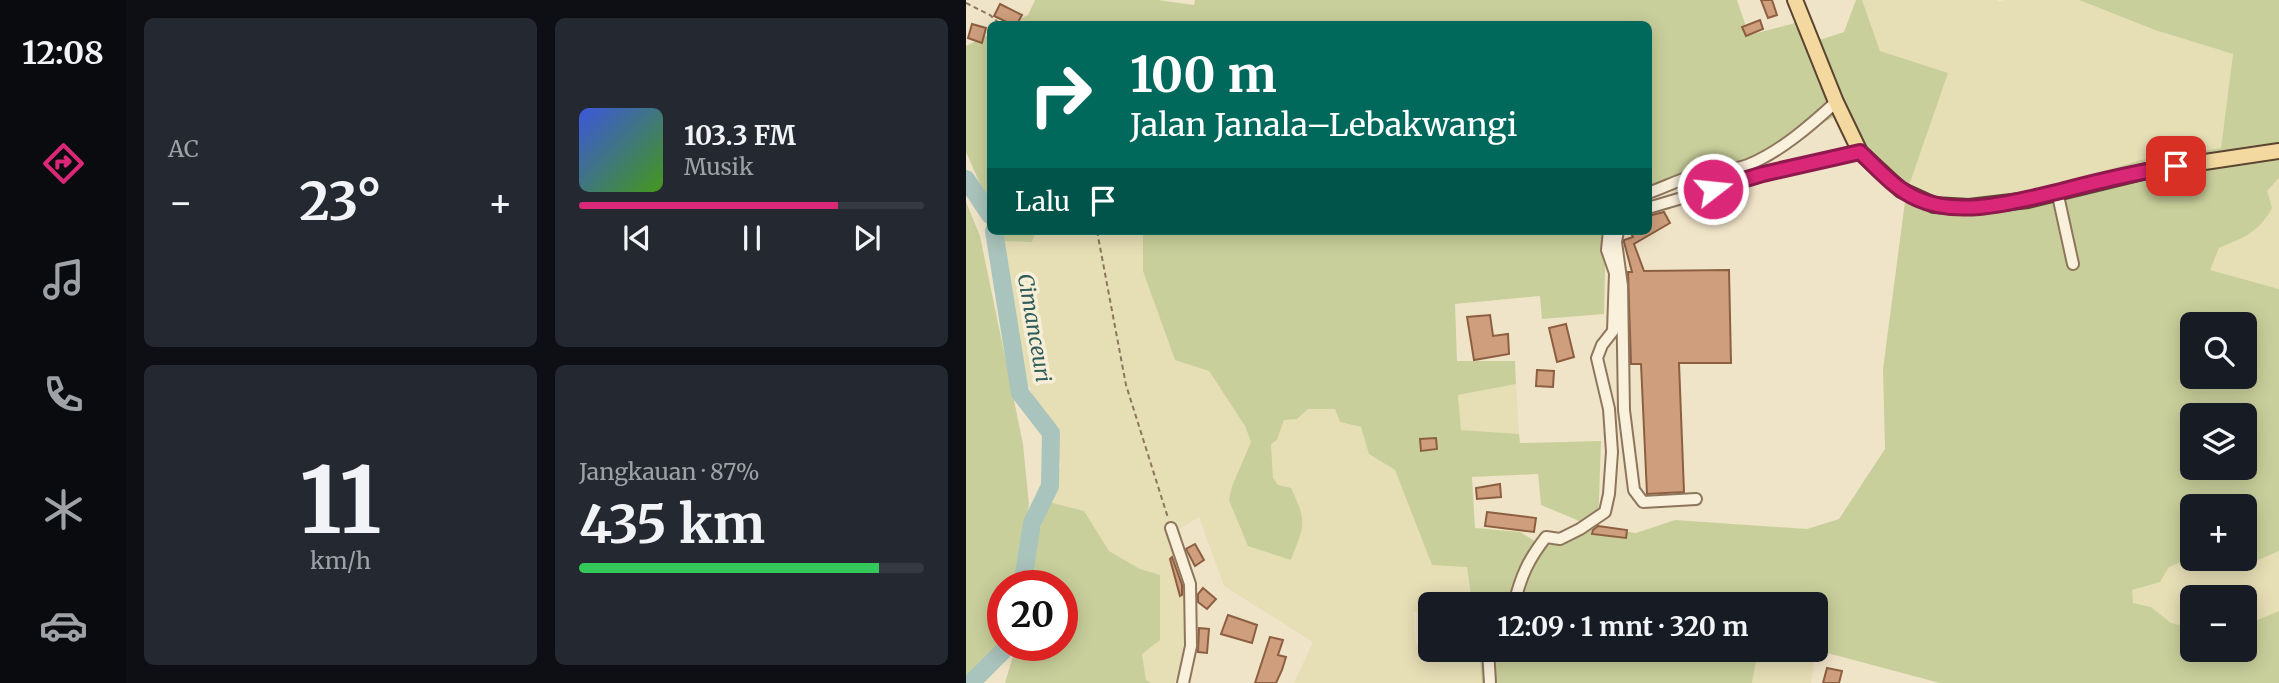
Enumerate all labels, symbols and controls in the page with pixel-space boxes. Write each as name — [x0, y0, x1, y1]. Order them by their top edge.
text: 12:08 — [22, 33, 104, 73]
text: 100 m — [1130, 44, 1277, 105]
icon: right — [1015, 49, 1106, 140]
text: Jalan Janala–Lebakwangi — [1130, 105, 1517, 145]
text: 103.3 FM — [684, 119, 796, 152]
text: AC — [168, 134, 199, 163]
pin — [2146, 136, 2206, 196]
icon: directions — [39, 139, 88, 188]
icon: arrive — [2157, 147, 2195, 185]
text: Musik — [684, 152, 754, 181]
position arrow — [1676, 152, 1750, 226]
text: 23° — [299, 169, 382, 234]
text: − — [168, 179, 193, 226]
text: + — [488, 179, 513, 226]
icon: arrive — [1084, 182, 1122, 220]
text: Lalu — [1015, 185, 1070, 218]
icon: previous — [618, 219, 656, 257]
icon: pause — [733, 219, 771, 257]
icon: next — [848, 219, 886, 257]
icon: music — [39, 255, 88, 304]
water label: Cimanceuri — [1012, 271, 1057, 384]
map controls — [2180, 312, 2257, 662]
button: search — [2180, 312, 2257, 389]
icon: phone — [39, 370, 88, 419]
button: layers — [2180, 403, 2257, 480]
text: 11 — [300, 443, 381, 558]
text: Jangkauan · 87% — [579, 457, 760, 486]
icon: climate — [39, 485, 88, 534]
text: 435 km — [579, 492, 765, 557]
button: + — [2180, 494, 2257, 571]
text: km/h — [310, 546, 371, 575]
speed limit sign: 20 — [987, 570, 1078, 661]
button: − — [2180, 585, 2257, 662]
icon: car — [39, 601, 88, 650]
text: 12:09 · 1 mnt · 320 m — [1498, 610, 1748, 643]

